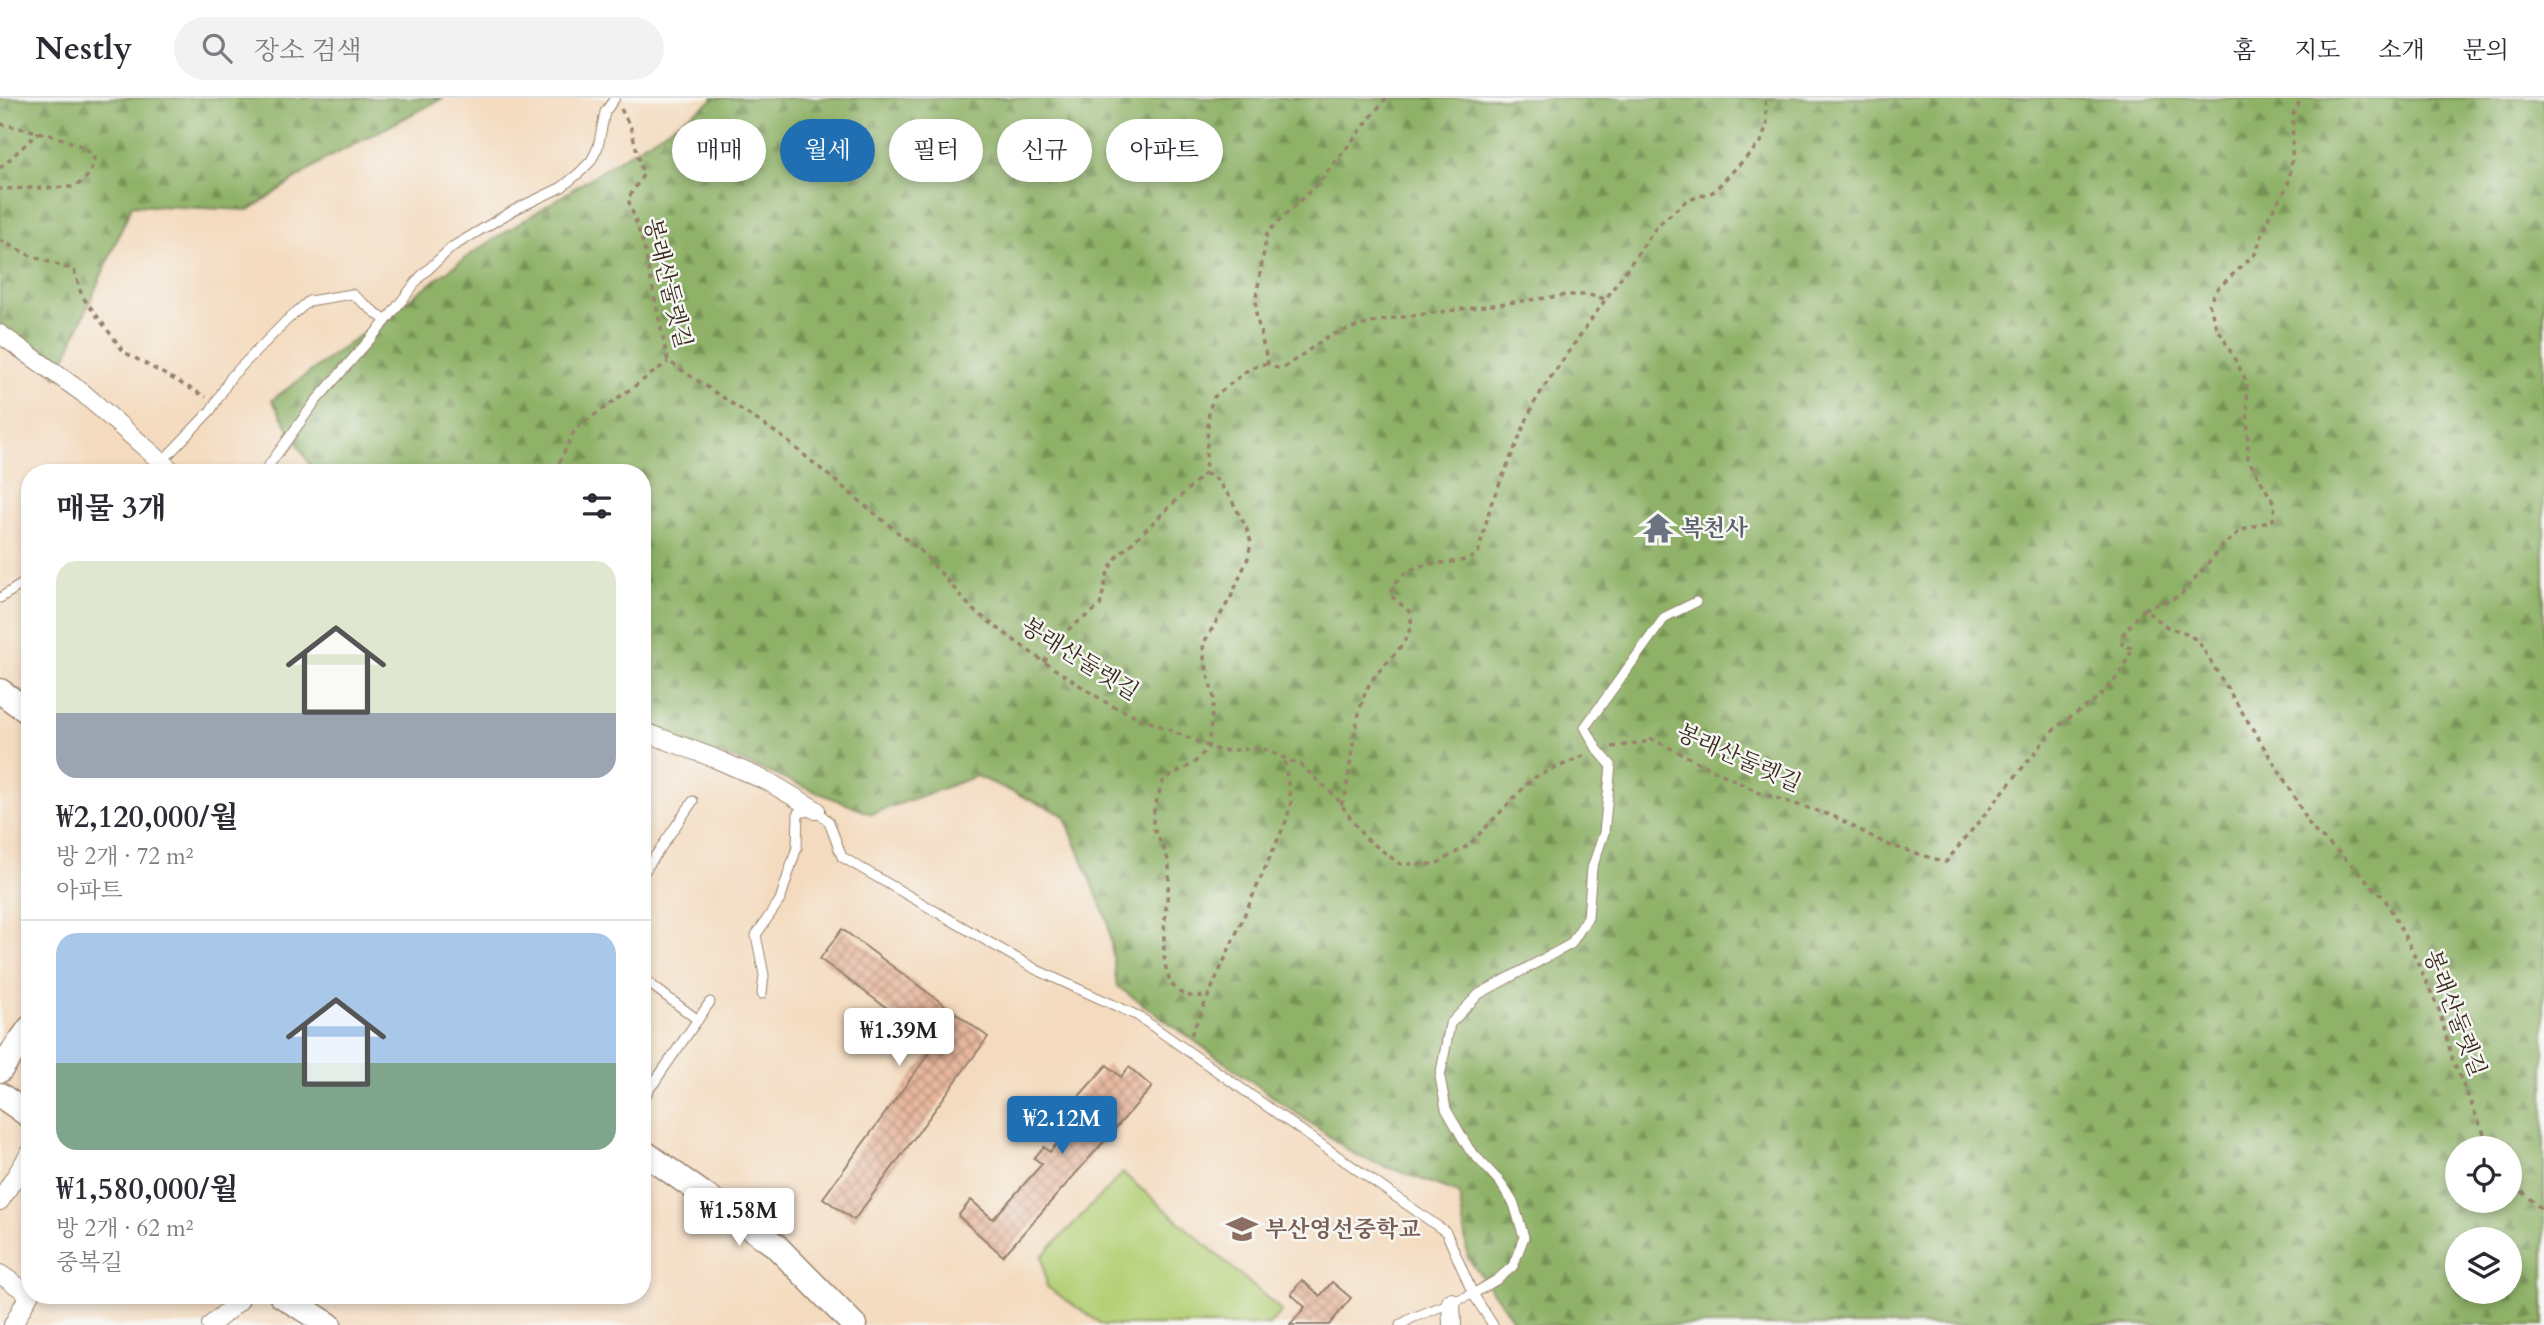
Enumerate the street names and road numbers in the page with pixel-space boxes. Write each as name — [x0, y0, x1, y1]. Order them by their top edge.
street label: 봉래산둘렛길 — [637, 215, 699, 351]
street label: 봉래산둘렛길 — [1015, 611, 1145, 707]
street label: 봉래산둘렛길 — [1672, 717, 1806, 799]
street label: 봉래산둘렛길 — [2417, 945, 2493, 1081]

